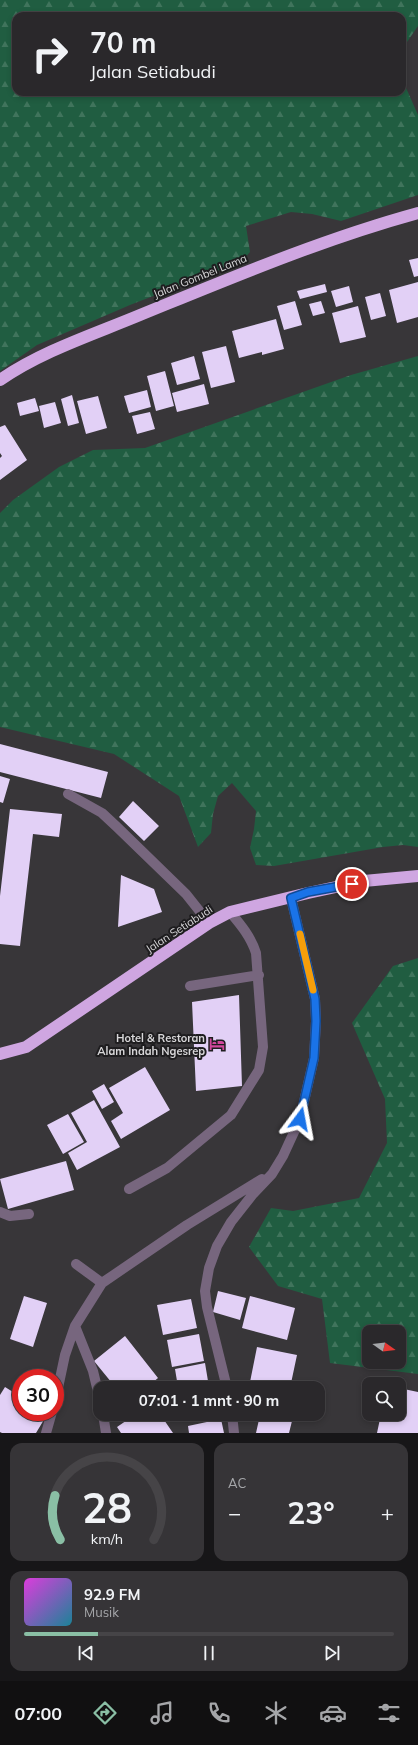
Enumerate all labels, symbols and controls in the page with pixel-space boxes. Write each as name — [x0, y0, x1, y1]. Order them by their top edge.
text: 70 m — [90, 25, 156, 60]
icon: right — [24, 28, 76, 80]
text: Jalan Setiabudi — [90, 60, 216, 83]
street label: Jalan Gombel Lama — [151, 251, 249, 301]
pin — [335, 867, 369, 901]
icon: arrive — [341, 873, 363, 895]
street label: Jalan Setiabudi — [143, 902, 215, 956]
place label: Hotel & Restoran Alam Indah Ngesrep — [97, 1031, 205, 1058]
hotel icon: Hotel & Restoran Alam Indah Ngesrep — [208, 1035, 226, 1053]
position arrow — [279, 1098, 321, 1140]
north arrow — [362, 1325, 406, 1369]
map controls — [362, 1325, 406, 1421]
speed limit sign: 30 — [12, 1369, 64, 1421]
button: search — [362, 1377, 406, 1421]
text: 07:01 · 1 mnt · 90 m — [139, 1391, 279, 1410]
text: AC — [228, 1475, 246, 1491]
text: 28 — [82, 1481, 132, 1533]
text: 23° — [287, 1494, 335, 1532]
text: − — [228, 1499, 241, 1527]
text: + — [381, 1499, 394, 1527]
text: km/h — [91, 1530, 123, 1548]
text: 92.9 FM — [84, 1585, 140, 1604]
text: Musik — [84, 1604, 119, 1620]
icon: previous — [75, 1642, 97, 1664]
icon: pause — [198, 1642, 220, 1664]
icon: next — [321, 1642, 343, 1664]
icon: directions — [91, 1699, 119, 1727]
icon: music — [148, 1699, 176, 1727]
icon: phone — [205, 1699, 233, 1727]
icon: climate — [262, 1699, 290, 1727]
icon: car — [319, 1699, 347, 1727]
icon: filters — [375, 1699, 403, 1727]
text: 07:00 — [14, 1702, 62, 1725]

